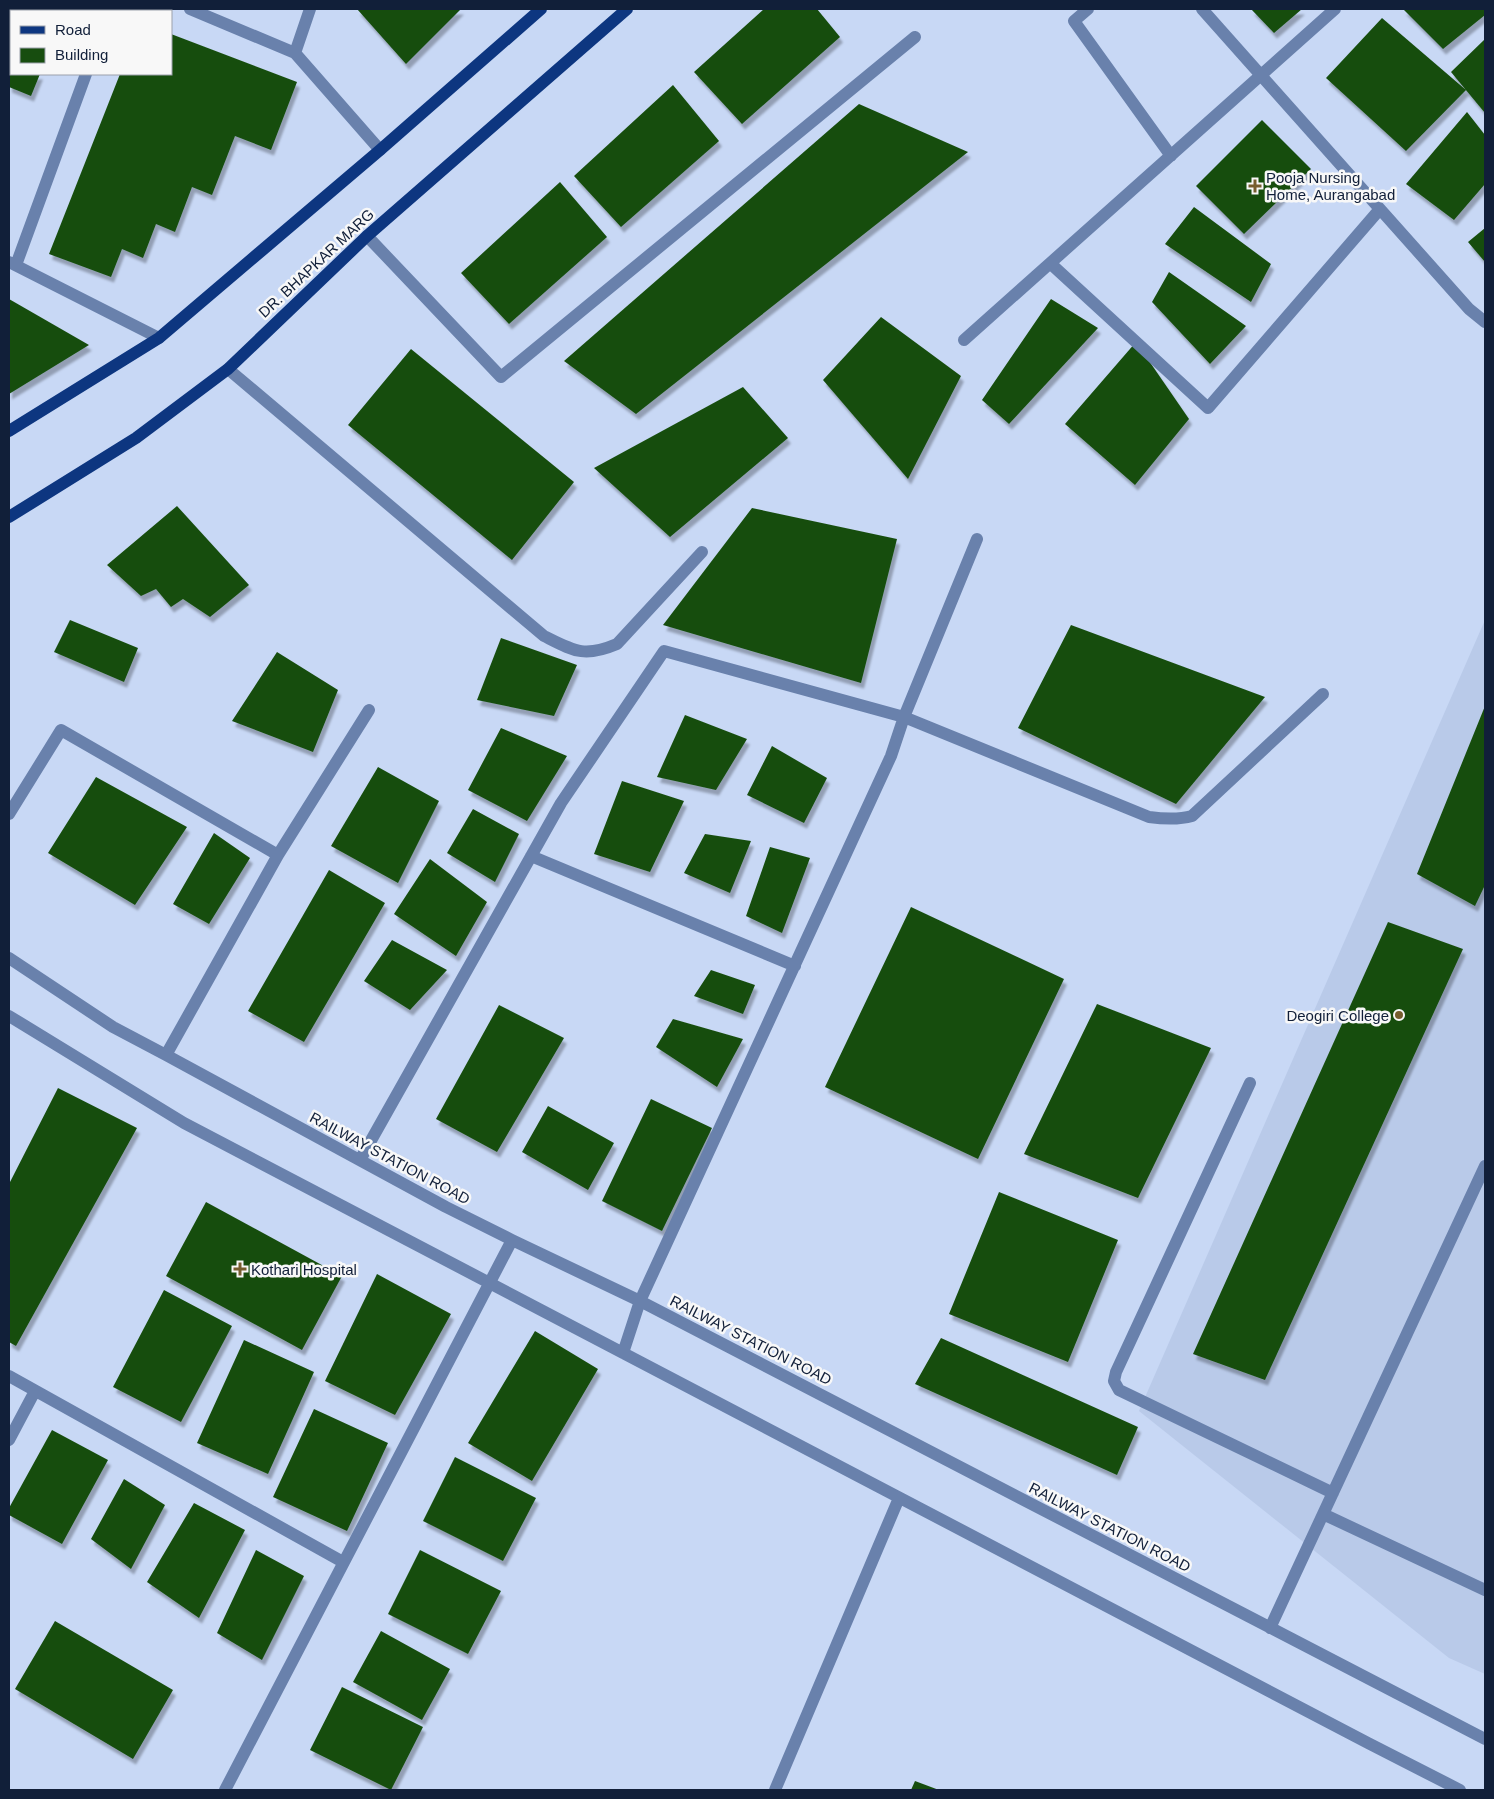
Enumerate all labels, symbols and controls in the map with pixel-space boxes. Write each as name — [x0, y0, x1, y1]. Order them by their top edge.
legend — [10, 10, 172, 75]
text: Road — [55, 21, 91, 38]
text: Building — [55, 46, 108, 63]
place label: Pooja Nursing Home, Aurangabad — [1266, 169, 1395, 203]
marker: Pooja Nursing Home, Aurangabad — [1248, 179, 1262, 193]
street label: DR. BHAPKAR MARG — [255, 205, 377, 321]
place label: Deogiri College — [1286, 1007, 1389, 1024]
marker: Deogiri College — [1393, 1009, 1405, 1021]
street label: RAILWAY STATION ROAD — [307, 1108, 473, 1208]
place label: Kothari Hospital — [251, 1261, 357, 1278]
marker: Kothari Hospital — [233, 1262, 247, 1276]
street label: RAILWAY STATION ROAD — [667, 1292, 835, 1388]
street label: RAILWAY STATION ROAD — [1026, 1479, 1194, 1575]

